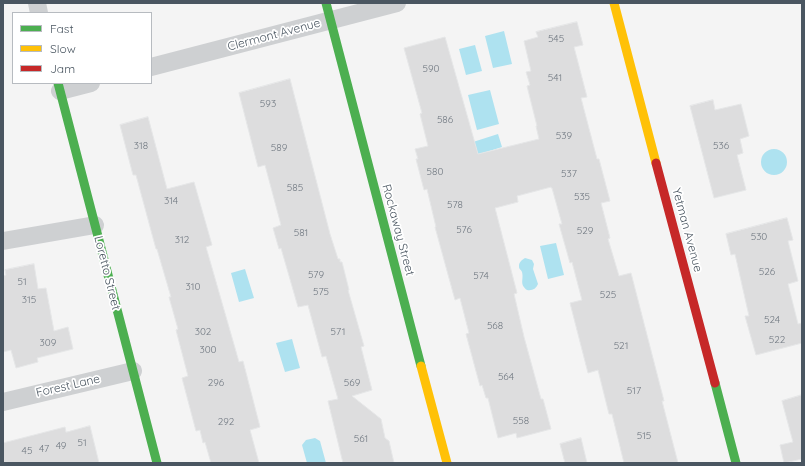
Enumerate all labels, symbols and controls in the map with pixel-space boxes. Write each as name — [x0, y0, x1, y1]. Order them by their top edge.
legend — [12, 12, 152, 84]
street label: Clermont Avenue — [226, 16, 322, 54]
text: Fast — [50, 21, 74, 36]
house number: 545 — [548, 33, 564, 45]
text: Slow — [50, 41, 76, 56]
text: Jam — [50, 61, 75, 76]
house number: 590 — [423, 63, 439, 75]
house number: 541 — [548, 72, 562, 84]
house number: 593 — [260, 98, 276, 110]
house number: 586 — [437, 114, 453, 126]
house number: 539 — [556, 130, 572, 142]
house number: 318 — [134, 140, 148, 152]
house number: 536 — [713, 140, 729, 152]
house number: 589 — [271, 142, 287, 154]
house number: 580 — [427, 166, 443, 178]
house number: 537 — [561, 168, 577, 180]
house number: 585 — [287, 182, 303, 194]
street label: Rockaway Street — [379, 183, 417, 277]
street label: Yetman Avenue — [669, 186, 705, 274]
house number: 535 — [574, 191, 590, 203]
house number: 314 — [164, 195, 178, 207]
house number: 578 — [447, 199, 463, 211]
house number: 576 — [456, 224, 472, 236]
house number: 529 — [577, 225, 593, 237]
house number: 581 — [294, 227, 308, 239]
house number: 530 — [751, 231, 767, 243]
street label: Loretto Street — [91, 234, 123, 312]
house number: 312 — [175, 234, 189, 246]
house number: 526 — [759, 266, 775, 278]
house number: 579 — [308, 269, 324, 281]
house number: 574 — [473, 270, 489, 282]
house number: 51 — [17, 276, 27, 288]
house number: 310 — [186, 281, 200, 293]
house number: 575 — [313, 286, 329, 298]
house number: 525 — [600, 289, 616, 301]
house number: 315 — [22, 294, 36, 306]
house number: 524 — [764, 314, 780, 326]
house number: 568 — [487, 320, 503, 332]
house number: 302 — [195, 326, 211, 338]
house number: 571 — [331, 326, 345, 338]
house number: 522 — [769, 334, 785, 346]
house number: 309 — [40, 337, 56, 349]
house number: 521 — [614, 340, 628, 352]
house number: 300 — [199, 344, 217, 356]
house number: 564 — [498, 371, 514, 383]
street label: Forest Lane — [35, 372, 101, 400]
house number: 296 — [208, 377, 224, 389]
house number: 569 — [344, 377, 360, 389]
house number: 517 — [627, 385, 641, 397]
house number: 558 — [513, 415, 529, 427]
house number: 292 — [218, 416, 234, 428]
house number: 515 — [637, 430, 651, 442]
house number: 561 — [354, 433, 368, 445]
house number: 51 — [77, 437, 87, 449]
house number: 49 — [56, 440, 66, 452]
house number: 47 — [39, 443, 49, 455]
house number: 45 — [22, 445, 32, 457]

